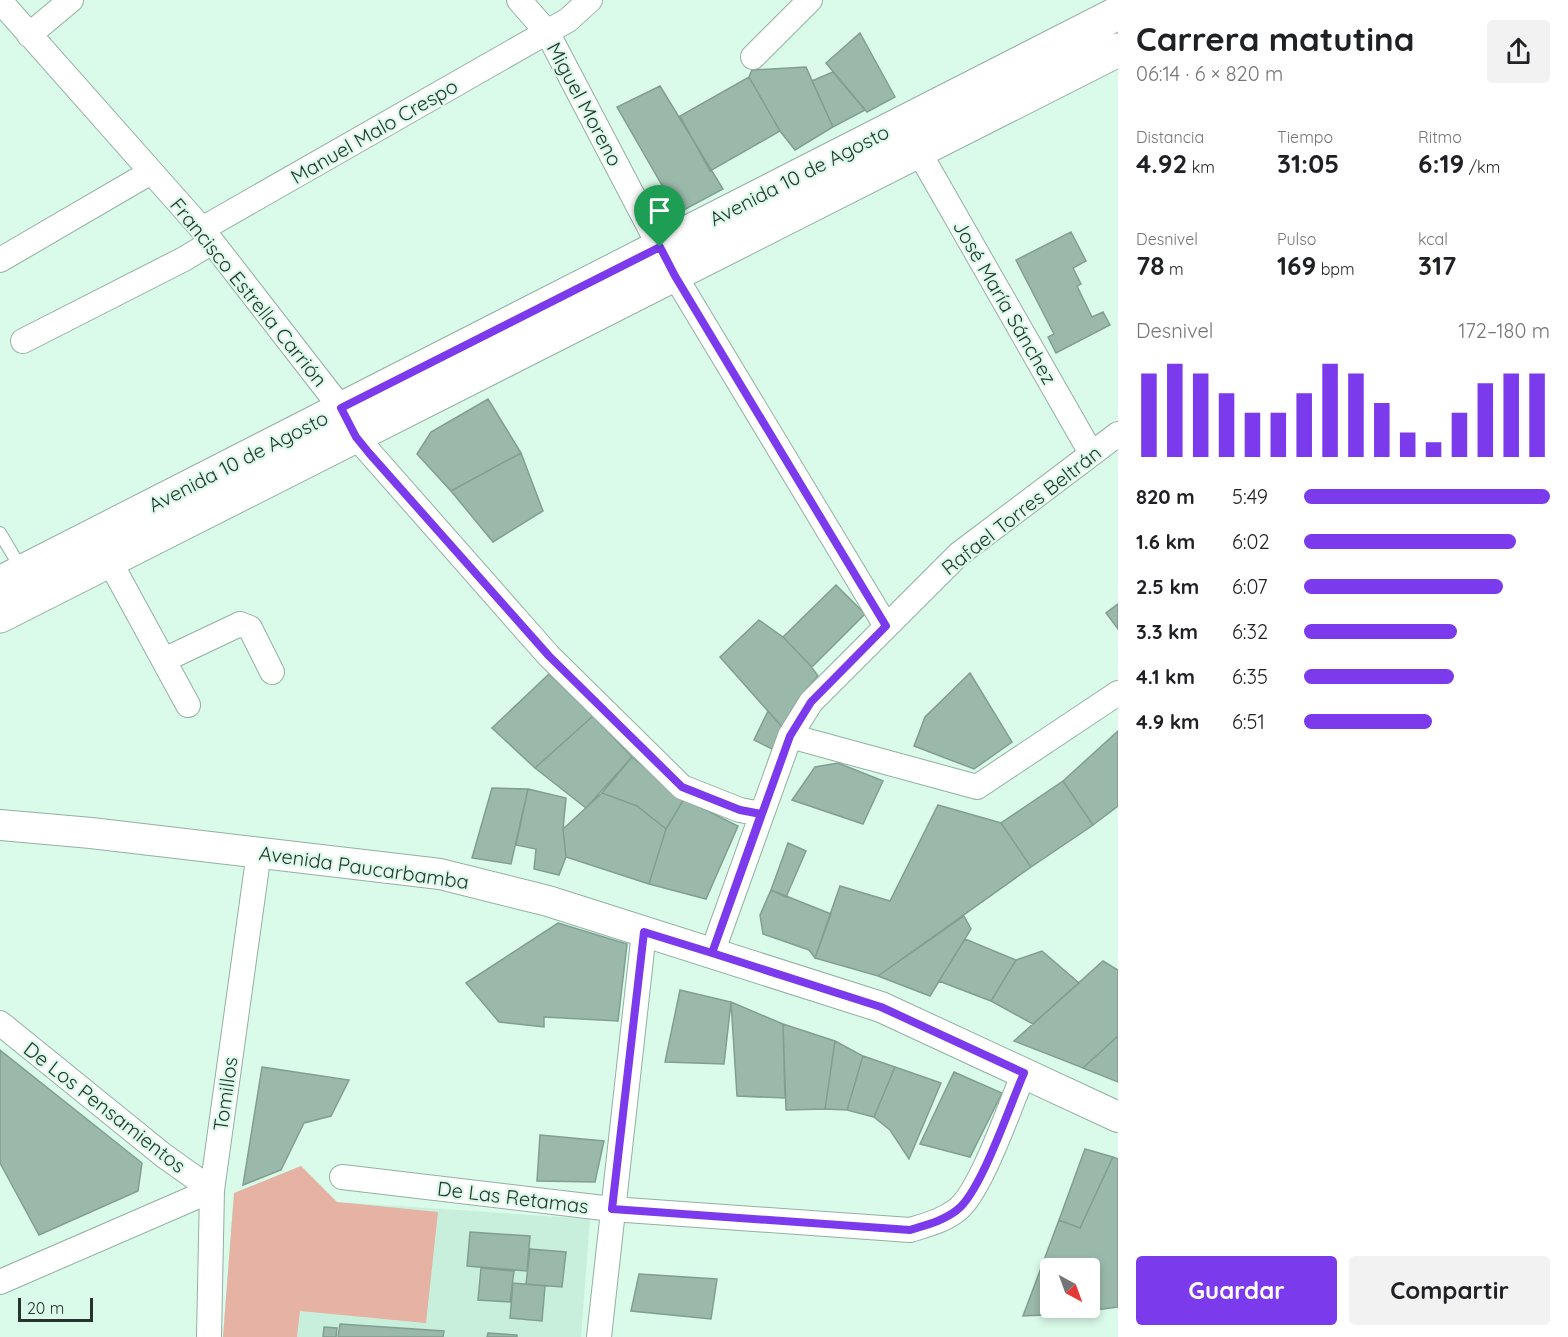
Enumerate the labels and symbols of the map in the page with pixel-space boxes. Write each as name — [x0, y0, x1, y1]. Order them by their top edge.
street label: Miguel Moreno — [542, 38, 628, 170]
street label: Manuel Malo Crespo — [286, 73, 462, 189]
street label: Avenida 10 de Agosto — [705, 119, 893, 231]
pin — [634, 185, 685, 247]
street label: Francisco Estrella Carrión — [165, 193, 333, 391]
street label: José María Sánchez — [948, 215, 1062, 389]
street label: Avenida 10 de Agosto — [144, 405, 332, 517]
street label: Rafael Torres Beltrán — [936, 440, 1106, 580]
street label: Avenida Paucarbamba — [257, 840, 471, 894]
street label: De Los Pensamientos — [19, 1036, 191, 1178]
street label: Tomillos — [207, 1055, 243, 1133]
street label: De Las Retamas — [436, 1175, 590, 1219]
north arrow — [1040, 1258, 1100, 1318]
scale bar — [18, 1295, 93, 1322]

